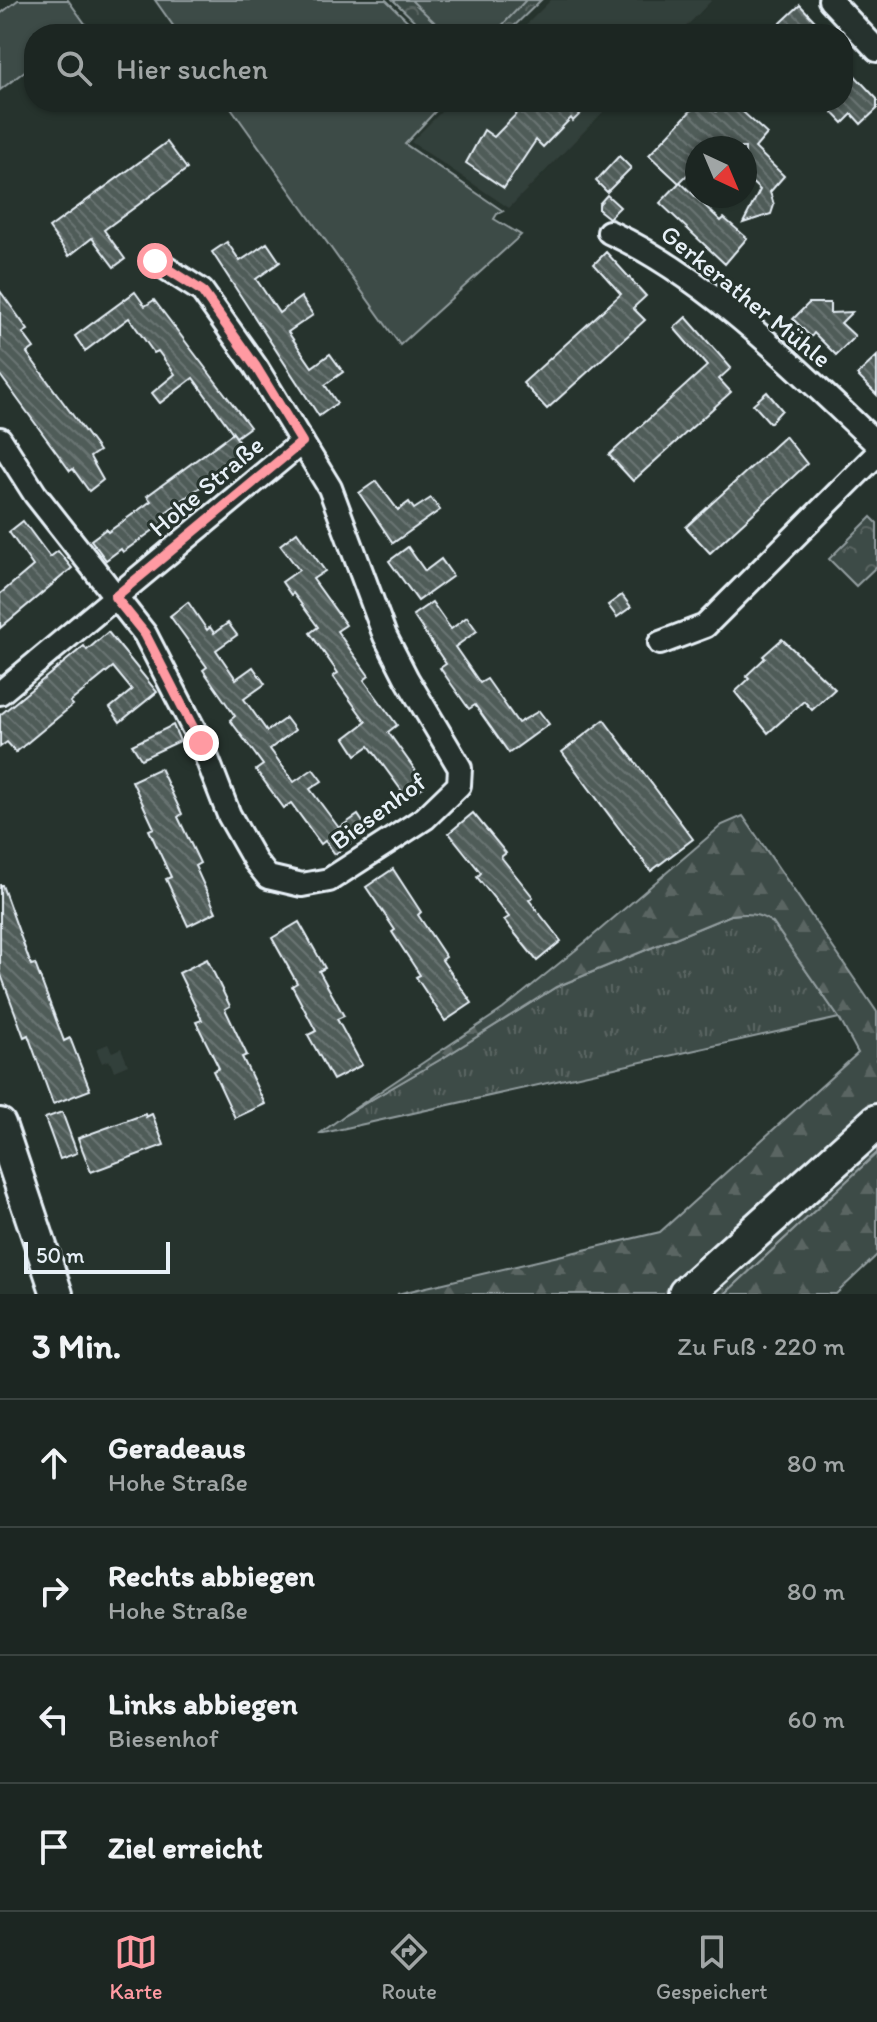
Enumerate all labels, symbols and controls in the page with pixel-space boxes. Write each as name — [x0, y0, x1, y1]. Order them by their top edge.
search box — [24, 24, 853, 112]
icon: search — [52, 46, 96, 90]
text: Hier suchen — [116, 50, 268, 87]
north arrow — [685, 136, 757, 208]
street label: Gerkerather Mühle — [654, 217, 838, 375]
route start — [137, 243, 173, 279]
street label: Hohe Straße — [142, 429, 270, 543]
route end — [183, 725, 219, 761]
street label: Biesenhof — [324, 765, 432, 856]
scale bar — [24, 1238, 170, 1274]
text: 50 m — [36, 1242, 85, 1269]
text: 3 Min. — [32, 1326, 121, 1367]
text: Zu Fuß · 220 m — [677, 1330, 845, 1362]
text: Geradeaus — [108, 1429, 246, 1466]
icon: ahead — [32, 1441, 76, 1485]
text: 80 m — [787, 1447, 845, 1479]
text: Hohe Straße — [108, 1466, 248, 1498]
text: Rechts abbiegen — [108, 1557, 315, 1594]
icon: right — [32, 1569, 76, 1613]
text: 80 m — [787, 1575, 845, 1607]
text: Hohe Straße — [108, 1594, 248, 1626]
text: Links abbiegen — [108, 1685, 298, 1722]
icon: left — [32, 1697, 76, 1741]
text: 60 m — [788, 1703, 845, 1735]
text: Biesenhof — [108, 1722, 219, 1754]
icon: arrive — [32, 1825, 76, 1869]
text: Ziel erreicht — [108, 1829, 263, 1866]
tab: Karte — [110, 1930, 162, 2005]
tab: Route — [382, 1930, 437, 2005]
tab: Gespeichert — [656, 1930, 767, 2005]

